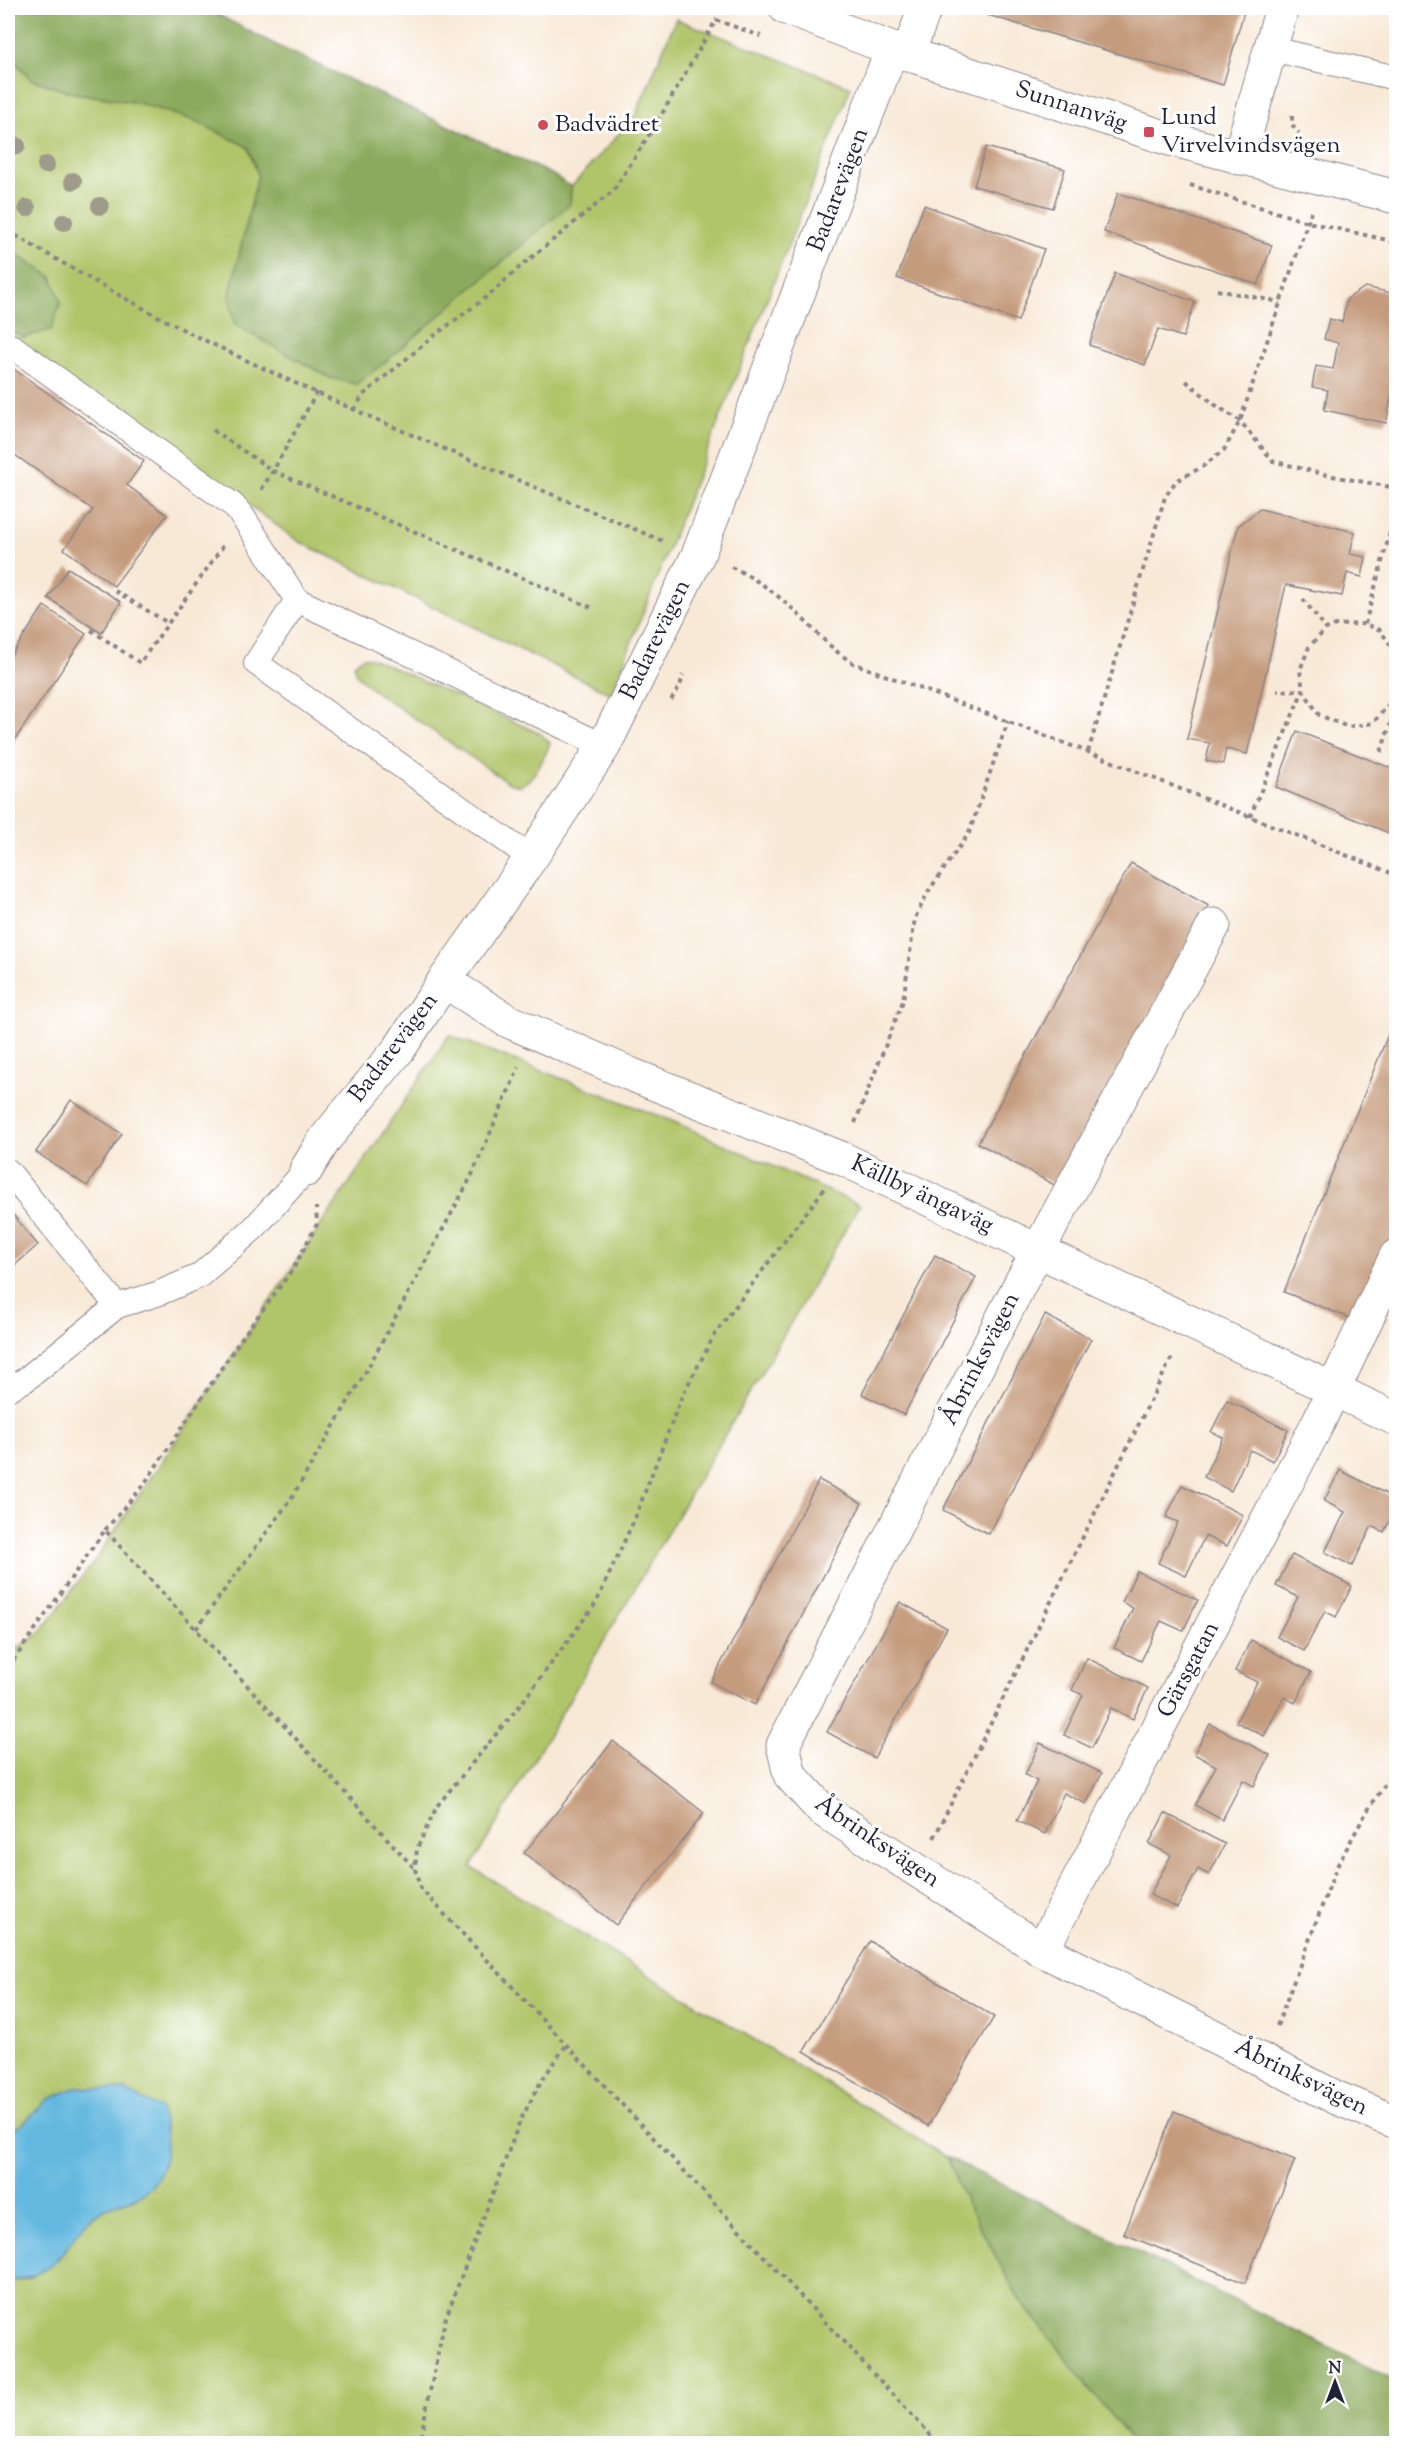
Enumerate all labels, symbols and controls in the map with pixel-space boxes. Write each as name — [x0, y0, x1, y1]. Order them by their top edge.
street label: Sunnanväg — [1011, 73, 1132, 141]
place label: Lund Virvelvindsvägen — [1161, 101, 1341, 163]
place label: Badvädret — [555, 108, 659, 142]
marker: Badvädret — [536, 118, 550, 132]
street label: Badarevägen — [800, 123, 878, 257]
marker: Lund Virvelvindsvägen — [1142, 125, 1156, 139]
street label: Badarevägen — [612, 574, 700, 706]
street label: Badarevägen — [341, 986, 447, 1110]
street label: Källby ängaväg — [845, 1147, 999, 1243]
street label: Åbrinksvägen — [933, 1287, 1029, 1431]
street label: Gärsgatan — [1149, 1616, 1229, 1724]
street label: Åbrinksvägen — [807, 1787, 947, 1897]
street label: Åbrinksvägen — [1228, 2031, 1374, 2125]
north arrow — [1305, 2352, 1365, 2412]
text: N — [1329, 2358, 1342, 2381]

